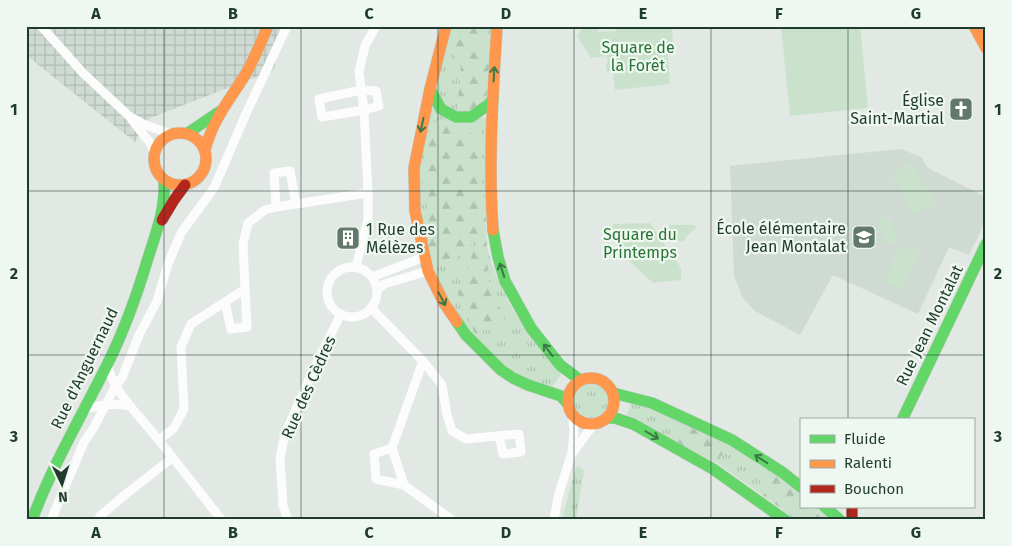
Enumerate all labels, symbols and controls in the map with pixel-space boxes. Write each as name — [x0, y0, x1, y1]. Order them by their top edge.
text: A — [90, 4, 101, 23]
text: B — [228, 4, 238, 23]
text: C — [364, 4, 374, 23]
text: D — [501, 4, 511, 23]
text: E — [639, 4, 647, 23]
text: F — [775, 4, 783, 23]
text: G — [911, 4, 921, 23]
park label: Square de la Forêt — [601, 38, 675, 75]
one-way arrow — [490, 66, 499, 82]
place label: Église Saint-Martial — [850, 90, 944, 128]
church icon: Église Saint-Martial — [948, 96, 974, 122]
text: 1 — [10, 100, 18, 119]
text: 1 — [994, 100, 1002, 119]
one-way arrow — [417, 116, 426, 132]
place label: École élémentaire Jean Montalat — [716, 218, 846, 256]
place label: 1 Rue des Mélèzes — [366, 220, 435, 257]
school or university icon: École élémentaire Jean Montalat — [851, 224, 877, 250]
building icon: 1 Rue des Mélèzes — [335, 225, 361, 251]
park label: Square du Printemps — [603, 225, 677, 262]
street label: Rue Jean Montalat — [892, 261, 967, 389]
one-way arrow — [496, 262, 506, 278]
text: 2 — [10, 264, 18, 283]
text: 2 — [994, 264, 1002, 283]
one-way arrow — [438, 291, 447, 306]
street label: Rue d'Anguernaud — [47, 305, 122, 432]
street label: Rue des Cèdres — [277, 333, 340, 442]
one-way arrow — [543, 343, 553, 357]
legend — [800, 418, 974, 508]
text: 3 — [9, 427, 18, 446]
text: 3 — [993, 427, 1002, 446]
one-way arrow — [645, 430, 660, 440]
text: Fluide — [844, 430, 886, 448]
one-way arrow — [755, 454, 769, 464]
text: Ralenti — [844, 454, 892, 472]
north arrow — [38, 458, 88, 508]
text: Bouchon — [844, 480, 904, 498]
text: N — [58, 488, 68, 505]
text: A — [90, 523, 101, 542]
text: B — [228, 523, 238, 542]
text: C — [364, 523, 374, 542]
text: D — [501, 523, 511, 542]
text: E — [639, 523, 647, 542]
text: F — [775, 523, 783, 542]
text: G — [911, 523, 921, 542]

